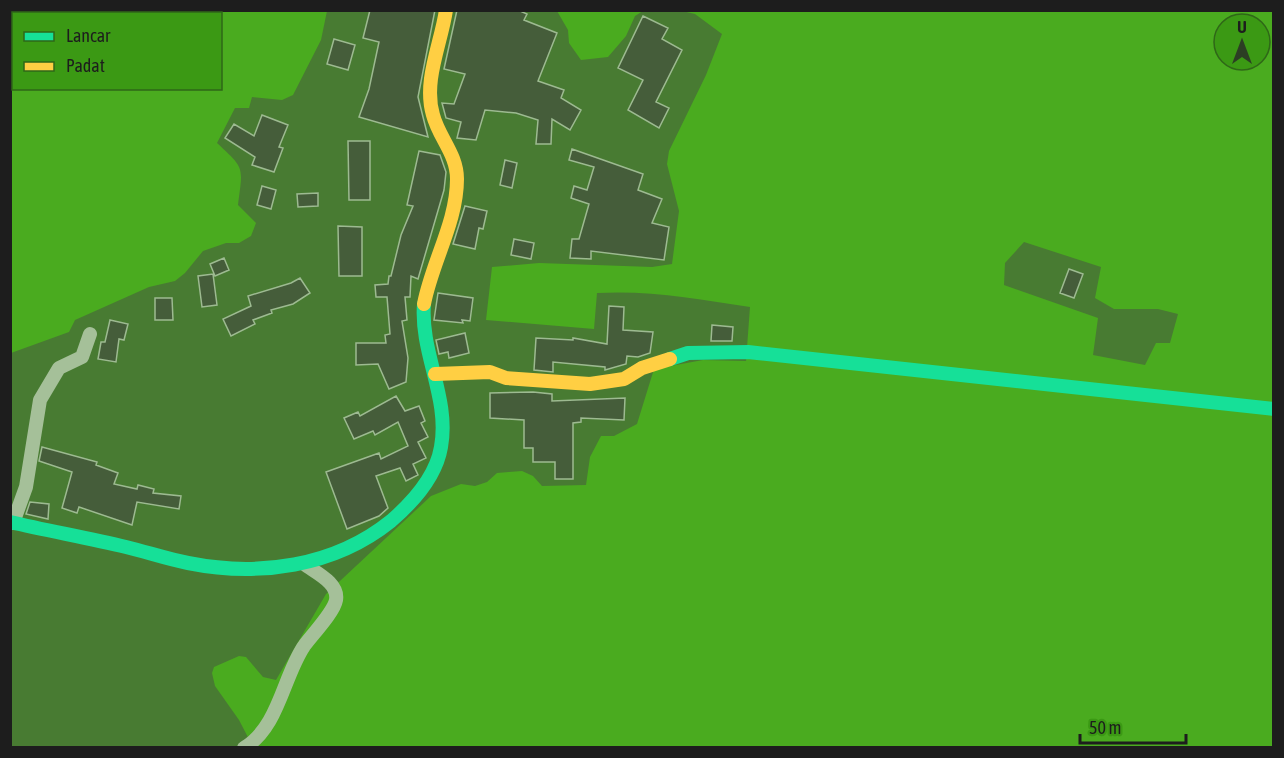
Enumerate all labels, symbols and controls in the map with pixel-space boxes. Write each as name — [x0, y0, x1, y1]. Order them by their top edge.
legend — [12, 12, 222, 90]
north arrow — [1212, 12, 1272, 72]
text: U — [1237, 18, 1247, 36]
text: Lancar — [66, 25, 111, 46]
text: Padat — [66, 55, 105, 76]
scale bar — [1080, 707, 1186, 745]
text: 50 m — [1089, 717, 1121, 738]

